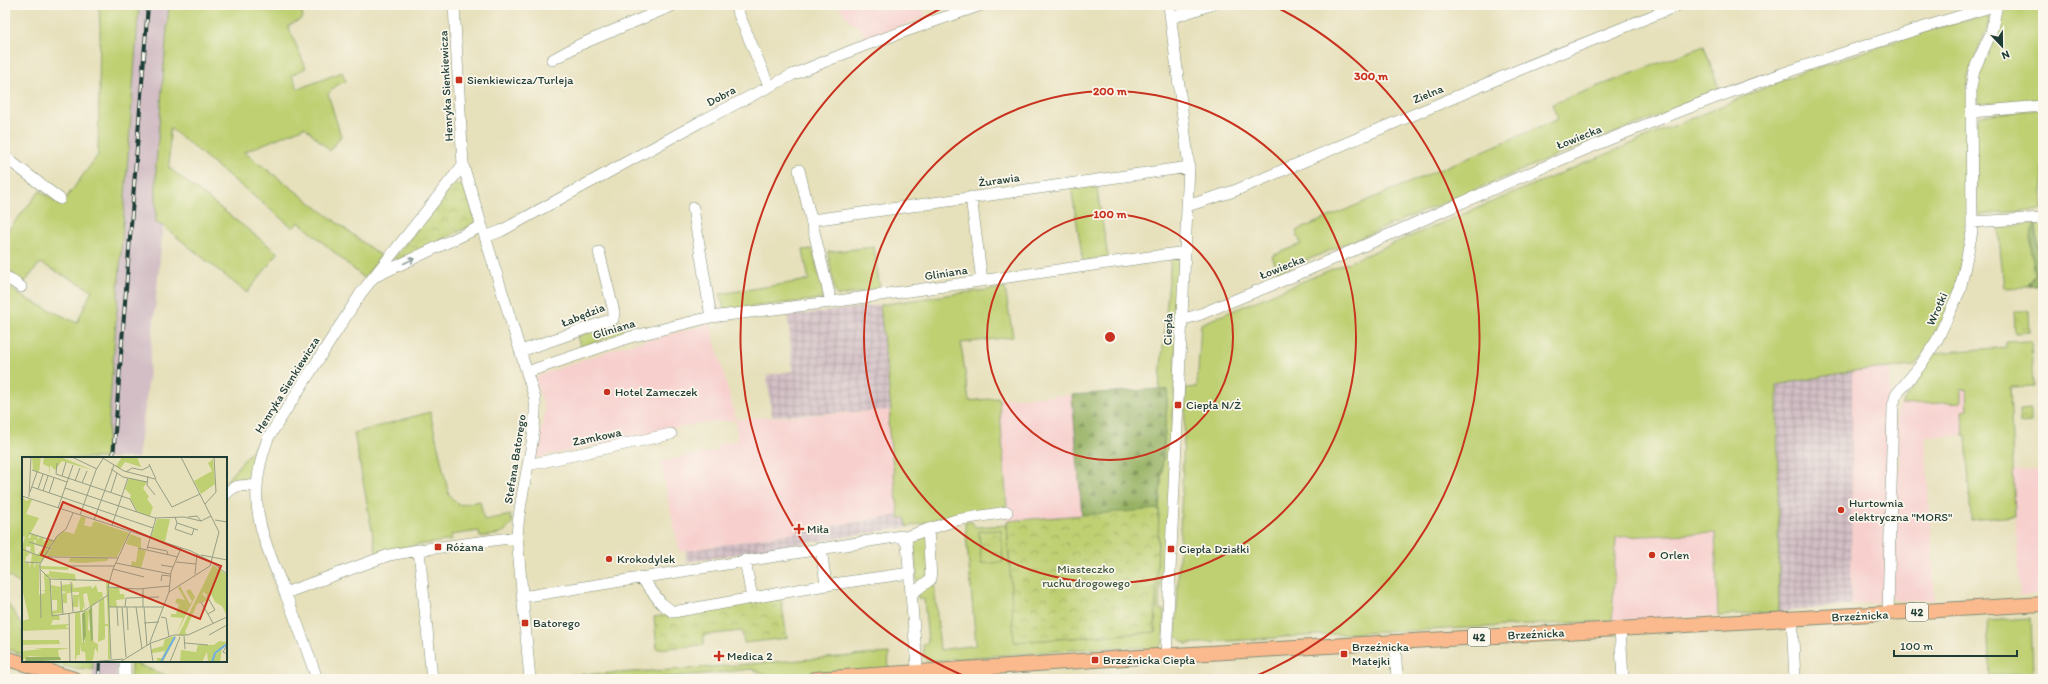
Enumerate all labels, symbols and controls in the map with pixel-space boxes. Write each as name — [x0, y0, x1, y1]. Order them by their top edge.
north arrow — [1982, 26, 2022, 66]
street label: Henryka Sienkiewicza — [436, 30, 456, 142]
text: N — [2000, 47, 2011, 62]
text: 300 m — [1354, 69, 1389, 83]
place label: Sienkiewicza/Turleja — [467, 73, 574, 87]
marker: Sienkiewicza/Turleja — [454, 75, 464, 85]
street label: Zielna — [1411, 81, 1446, 107]
street label: Dobra — [704, 83, 738, 109]
text: 200 m — [1093, 84, 1128, 98]
street label: Łowiecka — [1554, 121, 1604, 152]
street label: Żurawia — [977, 170, 1021, 190]
text: 100 m — [1093, 207, 1127, 221]
street label: Łowiecka — [1257, 251, 1307, 282]
one-way arrow — [402, 257, 414, 264]
street label: Gliniana — [923, 263, 969, 283]
street label: Wrotki — [1924, 290, 1950, 328]
street label: Łabędzia — [559, 300, 608, 330]
street label: Ciepła — [1160, 312, 1176, 345]
street label: Gliniana — [591, 316, 638, 342]
centre of rings — [1103, 330, 1117, 344]
street label: Henryka Sienkiewicza — [252, 334, 322, 436]
place label: Hotel Zameczek — [615, 385, 698, 399]
marker: Hotel Zameczek — [602, 387, 612, 397]
place label: Ciepła N/Ż — [1186, 398, 1241, 412]
marker: Ciepła N/Ż — [1173, 400, 1183, 410]
street label: Stefana Batorego — [501, 413, 529, 505]
street label: Zamkowa — [571, 425, 624, 449]
inset map — [22, 457, 227, 662]
place label: Hurtownia elektryczna "MORS" — [1849, 496, 1952, 524]
marker: Hurtownia elektryczna "MORS" — [1836, 505, 1846, 515]
place label: Miła — [807, 522, 829, 536]
marker: Miła — [794, 524, 804, 534]
place label: Różana — [446, 540, 484, 554]
marker: Różana — [433, 542, 443, 552]
place label: Ciepła Działki — [1179, 542, 1249, 556]
marker: Ciepła Działki — [1166, 544, 1176, 554]
place label: Orlen — [1660, 548, 1690, 562]
marker: Orlen — [1647, 550, 1657, 560]
place label: Krokodylek — [617, 552, 676, 566]
marker: Krokodylek — [604, 554, 614, 564]
park label: Miasteczko ruchu drogowego — [1042, 562, 1130, 590]
road number: 42 — [1906, 603, 1928, 621]
street label: Brzeźnicka — [1831, 607, 1890, 624]
place label: Batorego — [533, 616, 580, 630]
marker: Batorego — [520, 618, 530, 628]
street label: Brzeźnicka — [1507, 625, 1566, 642]
road number: 42 — [1468, 628, 1490, 646]
scale bar — [1894, 632, 2017, 658]
text: 100 m — [1900, 639, 1933, 653]
place label: Brzeźnicka Matejki — [1352, 640, 1410, 668]
place label: Medica 2 — [727, 649, 773, 663]
marker: Brzeźnicka Matejki — [1339, 649, 1349, 659]
marker: Medica 2 — [714, 651, 724, 661]
place label: Brzeźnicka Ciepła — [1103, 653, 1196, 667]
marker: Brzeźnicka Ciepła — [1090, 655, 1100, 665]

